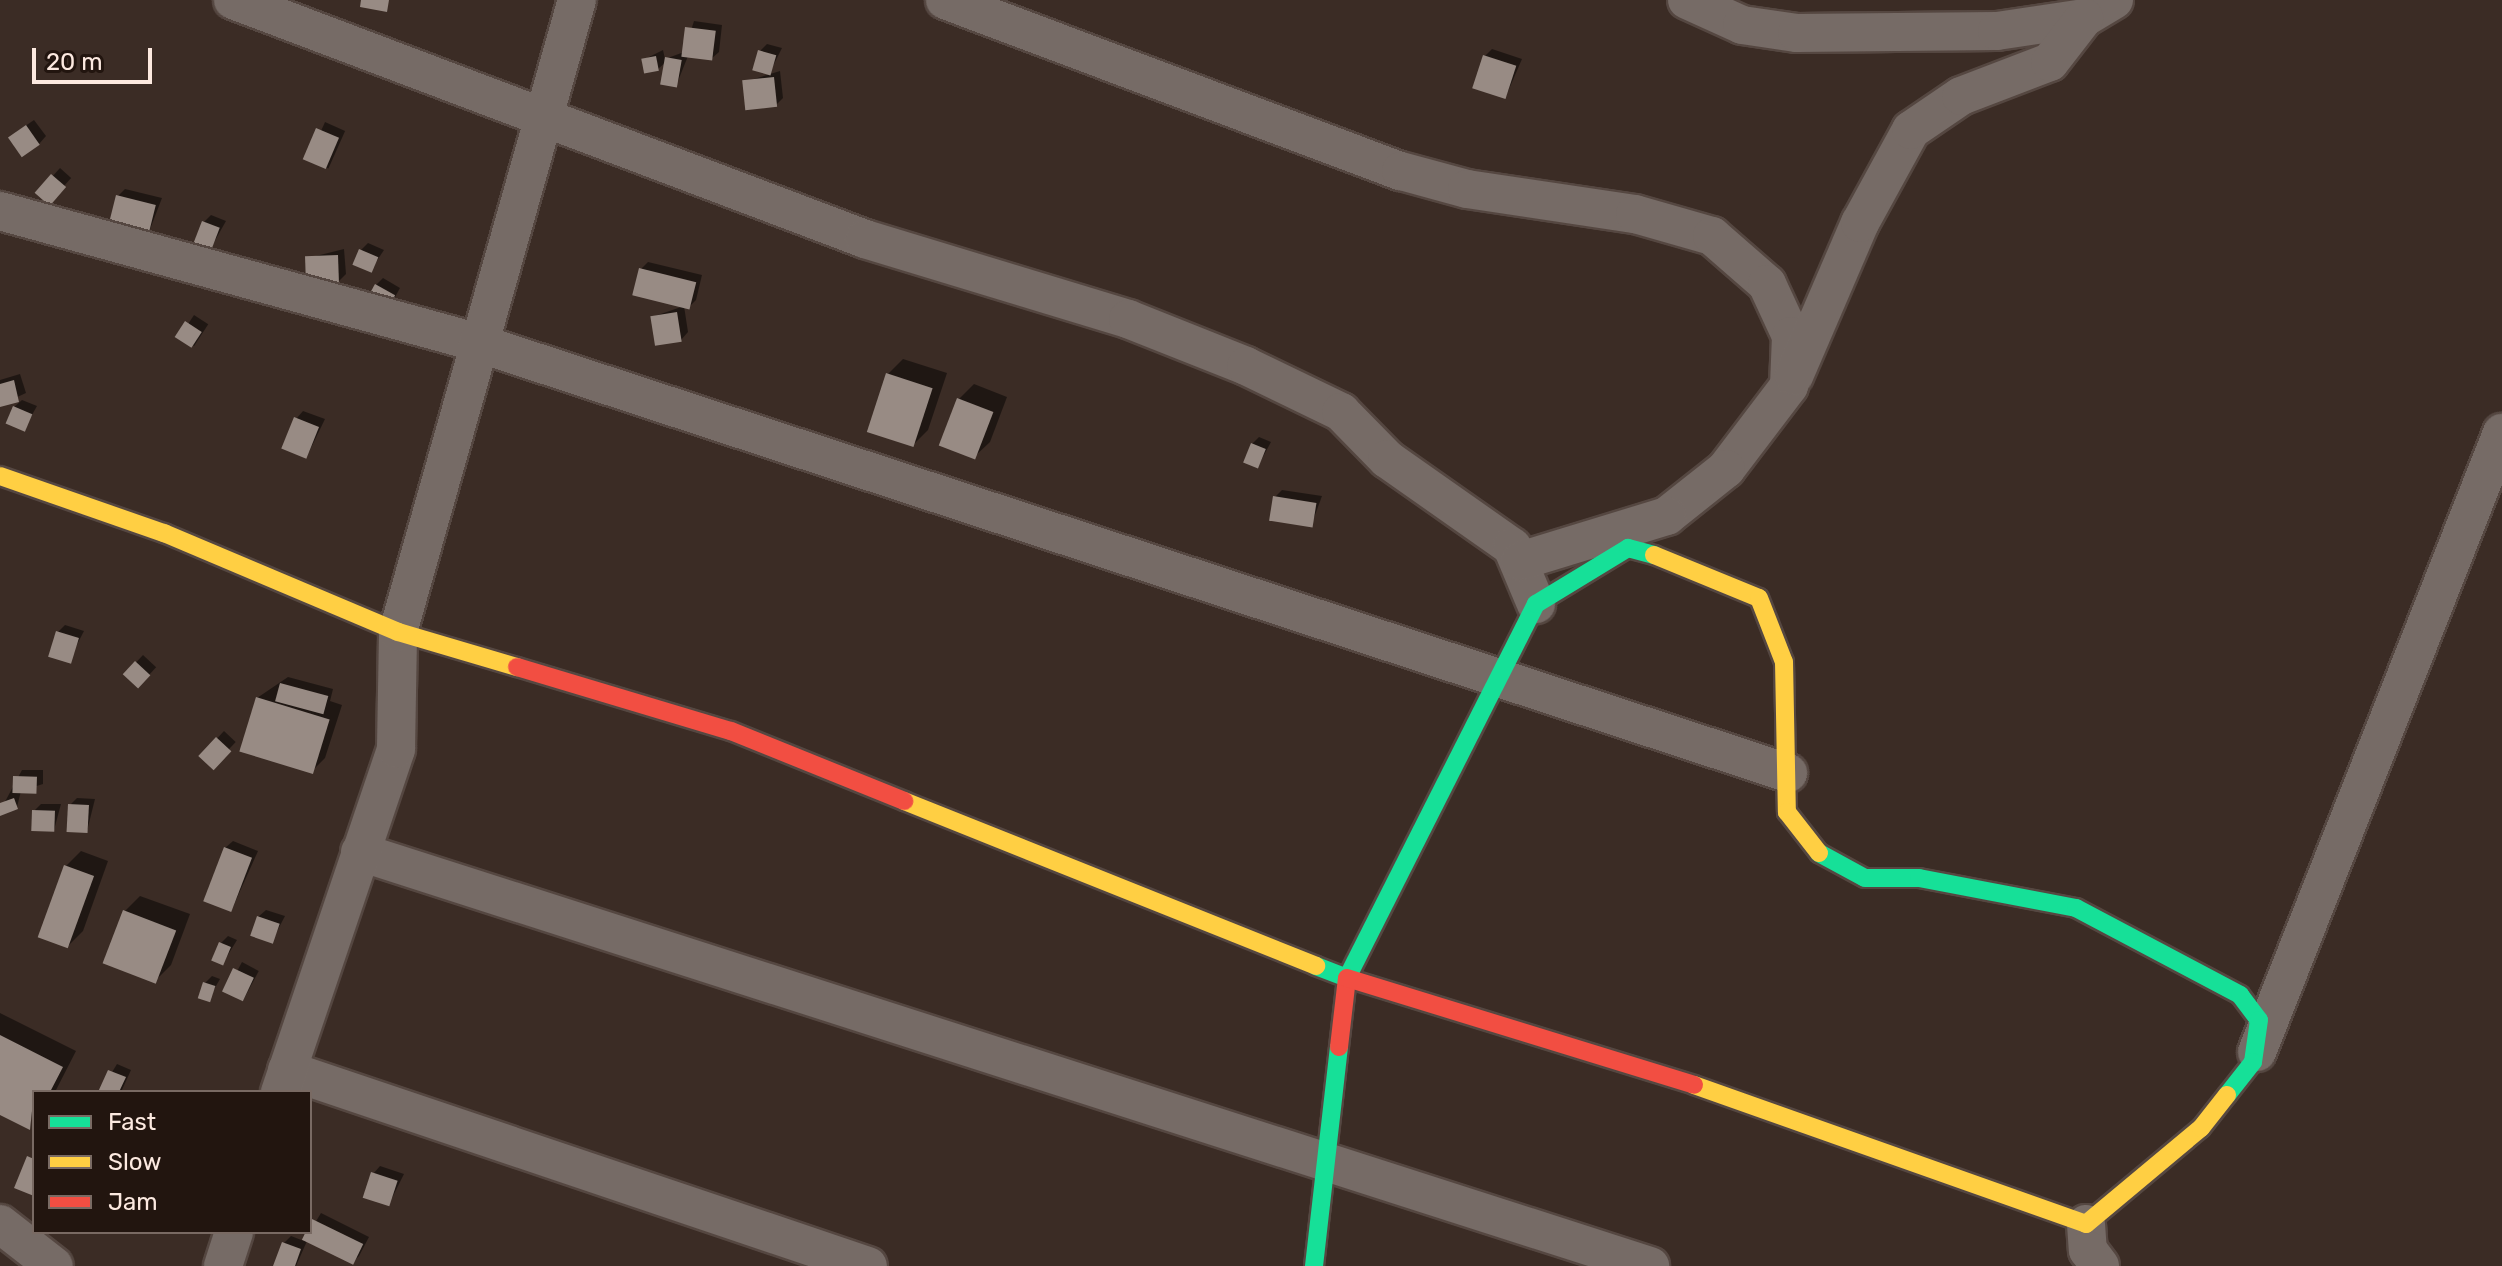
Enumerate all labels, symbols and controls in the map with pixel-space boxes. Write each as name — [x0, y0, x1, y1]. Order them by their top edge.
scale bar — [36, 32, 156, 82]
text: 20 m — [46, 48, 103, 76]
legend — [32, 1090, 312, 1234]
text: Fast — [108, 1108, 156, 1136]
text: Slow — [108, 1148, 161, 1176]
text: Jam — [108, 1188, 158, 1216]

